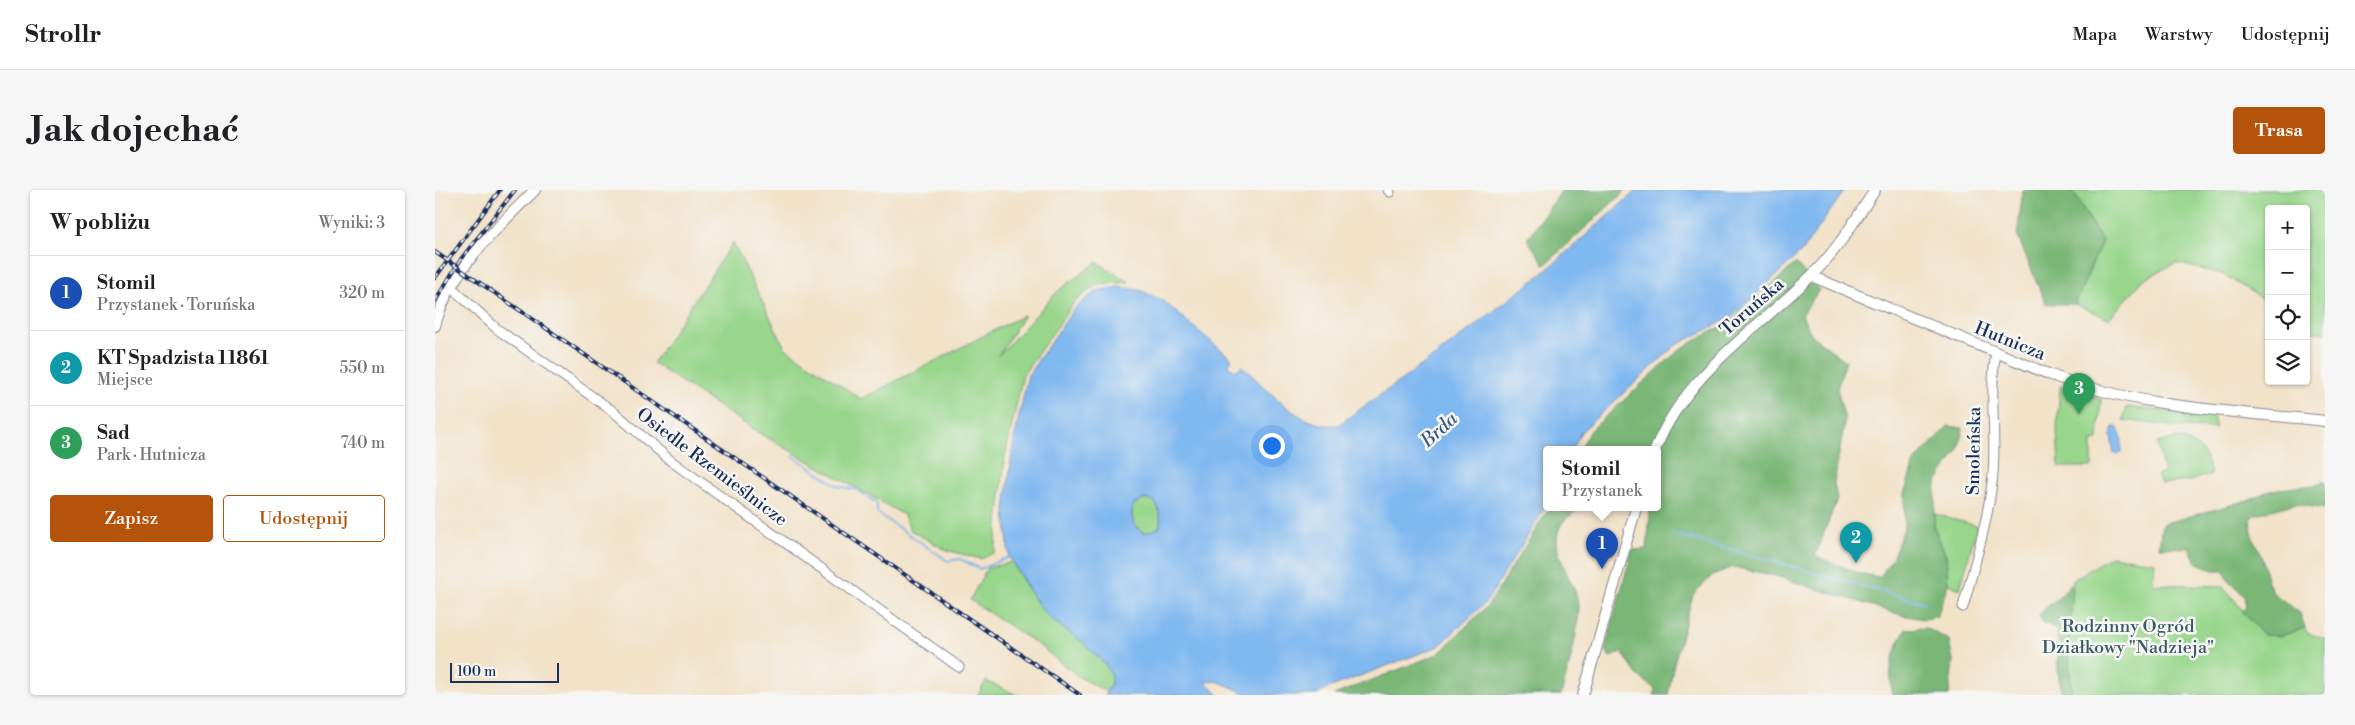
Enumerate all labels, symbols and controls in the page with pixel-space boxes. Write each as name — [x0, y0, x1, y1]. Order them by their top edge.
text: Strollr — [25, 20, 101, 50]
text: Mapa — [2073, 23, 2117, 46]
text: Warstwy — [2145, 23, 2213, 46]
text: Udostępnij — [2241, 23, 2330, 46]
button: Trasa — [2233, 107, 2325, 154]
text: Jak dojechać — [30, 109, 239, 152]
map controls — [2265, 205, 2310, 385]
button: + — [2265, 205, 2310, 250]
text: W pobliżu — [50, 210, 150, 236]
text: Wyniki: 3 — [319, 213, 385, 233]
button: − — [2265, 250, 2310, 295]
text: Stomil — [97, 271, 156, 295]
street label: Toruńska — [1715, 272, 1789, 341]
text: 1 — [62, 283, 70, 303]
text: 320 m — [339, 283, 385, 303]
text: Przystanek · Toruńska — [97, 295, 255, 315]
button: locate — [2265, 295, 2310, 340]
street label: Hutnicza — [1971, 316, 2050, 366]
button: layers — [2265, 340, 2310, 385]
text: KT Spadzista 11861 — [97, 346, 269, 370]
text: 2 — [61, 358, 71, 378]
text: 550 m — [339, 358, 385, 378]
text: Miejsce — [97, 370, 153, 390]
pin: 3 — [2063, 373, 2095, 414]
street label: Osiedle Rzemieślnicze — [632, 403, 792, 531]
street label: Smoleńska — [1962, 406, 1986, 495]
water label: Brda — [1415, 407, 1463, 453]
text: Sad — [97, 421, 130, 445]
text: 3 — [61, 433, 71, 453]
text: 740 m — [340, 433, 385, 453]
your location — [1259, 433, 1285, 459]
text: Park · Hutnicza — [97, 445, 206, 465]
popup — [1543, 446, 1661, 511]
text: Stomil — [1562, 457, 1621, 481]
text: Przystanek — [1562, 481, 1642, 501]
button: Zapisz — [50, 495, 213, 542]
button: Udostępnij — [223, 495, 385, 542]
pin: 2 — [1840, 522, 1872, 563]
pin: 1 — [1586, 528, 1618, 569]
park label: Rodzinny Ogród Działkowy "Nadzieja" — [2042, 615, 2214, 659]
scale bar — [450, 660, 559, 683]
text: 100 m — [457, 663, 496, 681]

